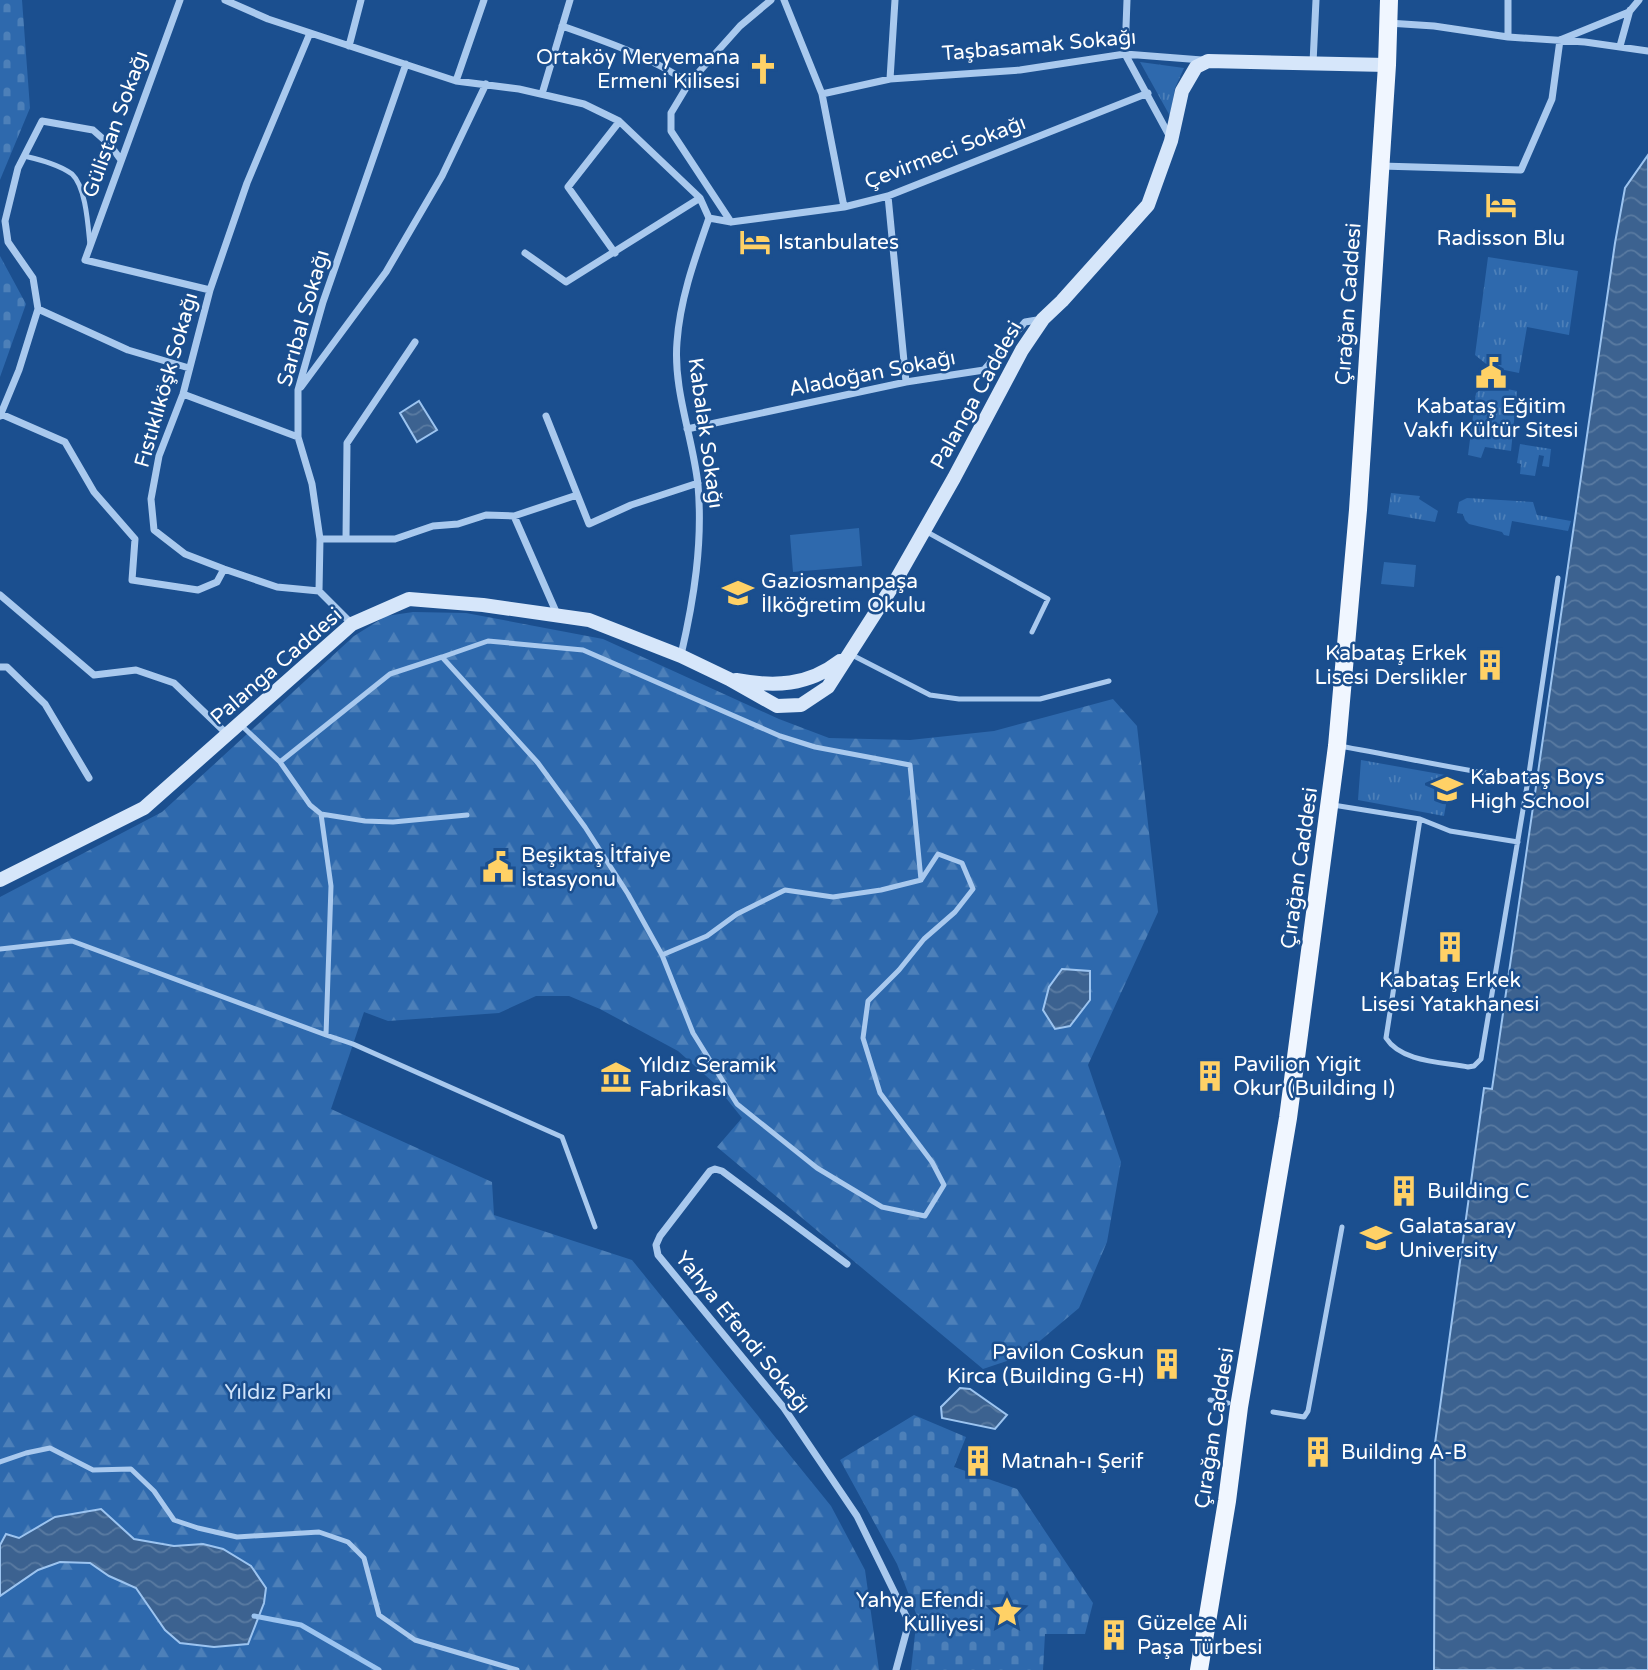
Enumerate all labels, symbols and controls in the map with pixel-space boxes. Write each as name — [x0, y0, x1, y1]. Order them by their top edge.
street label: Taşbasamak Sokağı — [941, 25, 1137, 66]
place label: Ortaköy Meryemana Ermeni Kilisesi — [536, 45, 740, 94]
street label: Gülistan Sokağı — [77, 47, 154, 201]
church icon: Ortaköy Meryemana Ermeni Kilisesi — [746, 52, 780, 86]
street label: Çevirmeci Sokağı — [861, 110, 1029, 195]
hotel icon: Radisson Blu — [1484, 188, 1518, 222]
street label: Çırağan Caddesi — [1330, 222, 1367, 386]
hotel icon: Istanbulates — [738, 225, 772, 259]
place label: Radisson Blu — [1437, 226, 1565, 251]
place label: Istanbulates — [778, 230, 899, 255]
street label: Sarıbal Sokağı — [272, 247, 335, 389]
street label: Fıstıklıköşk Sokağı — [130, 290, 203, 470]
street label: Palanga Caddesi — [925, 317, 1028, 474]
street label: Aladoğan Sokağı — [787, 345, 957, 402]
street label: Kabalak Sokağı — [683, 356, 728, 510]
public building icon: Kabataş Eğitim Vakfı Kültür Sitesi — [1474, 356, 1508, 390]
place label: Kabataş Eğitim Vakfı Kültür Sitesi — [1404, 394, 1578, 443]
place label: Gaziosmanpaşa İlköğretim Okulu — [761, 569, 926, 618]
school or university icon: Gaziosmanpaşa İlköğretim Okulu — [721, 576, 755, 610]
street label: Palanga Caddesi — [206, 603, 347, 730]
place label: Kabataş Erkek Lisesi Derslikler — [1314, 641, 1467, 690]
building icon: Kabataş Erkek Lisesi Derslikler — [1473, 648, 1507, 682]
place label: Kabataş Boys High School — [1470, 765, 1604, 814]
school or university icon: Kabataş Boys High School — [1430, 772, 1464, 806]
street label: Çırağan Caddesi — [1276, 786, 1323, 950]
place label: Beşiktaş İtfaiye İstasyonu — [521, 843, 671, 892]
public building icon: Beşiktaş İtfaiye İstasyonu — [481, 850, 515, 884]
building icon: Kabataş Erkek Lisesi Yatakhanesi — [1433, 930, 1467, 964]
place label: Kabataş Erkek Lisesi Yatakhanesi — [1360, 968, 1540, 1017]
place label: Pavilion Yigit Okur (Building I) — [1233, 1052, 1395, 1101]
place label: Yıldız Seramik Fabrikası — [639, 1053, 776, 1102]
building icon: Pavilion Yigit Okur (Building I) — [1193, 1059, 1227, 1093]
museum icon: Yıldız Seramik Fabrikası — [599, 1060, 633, 1094]
building icon: Building C — [1387, 1174, 1421, 1208]
place label: Building C — [1427, 1179, 1529, 1204]
place label: Galatasaray University — [1399, 1214, 1516, 1263]
school or university icon: Galatasaray University — [1359, 1221, 1393, 1255]
street label: Yahya Efendi Sokağı — [670, 1246, 816, 1418]
place label: Pavilon Coskun Kirca (Building G-H) — [947, 1340, 1144, 1389]
street label: Çırağan Caddesi — [1189, 1346, 1240, 1510]
building icon: Pavilon Coskun Kirca (Building G-H) — [1150, 1347, 1184, 1381]
park label: Yıldız Parkı — [225, 1380, 331, 1405]
building icon: Building A-B — [1301, 1435, 1335, 1469]
place label: Building A-B — [1341, 1440, 1467, 1465]
building icon: Matnah-ı Şerif — [961, 1444, 995, 1478]
place label: Matnah-ı Şerif — [1001, 1449, 1144, 1474]
place label: Yahya Efendi Külliyesi — [856, 1588, 984, 1637]
place icon: Yahya Efendi Külliyesi — [990, 1595, 1024, 1629]
place label: Güzelce Ali Paşa Türbesi — [1137, 1611, 1263, 1660]
building icon: Güzelce Ali Paşa Türbesi — [1097, 1618, 1131, 1652]

